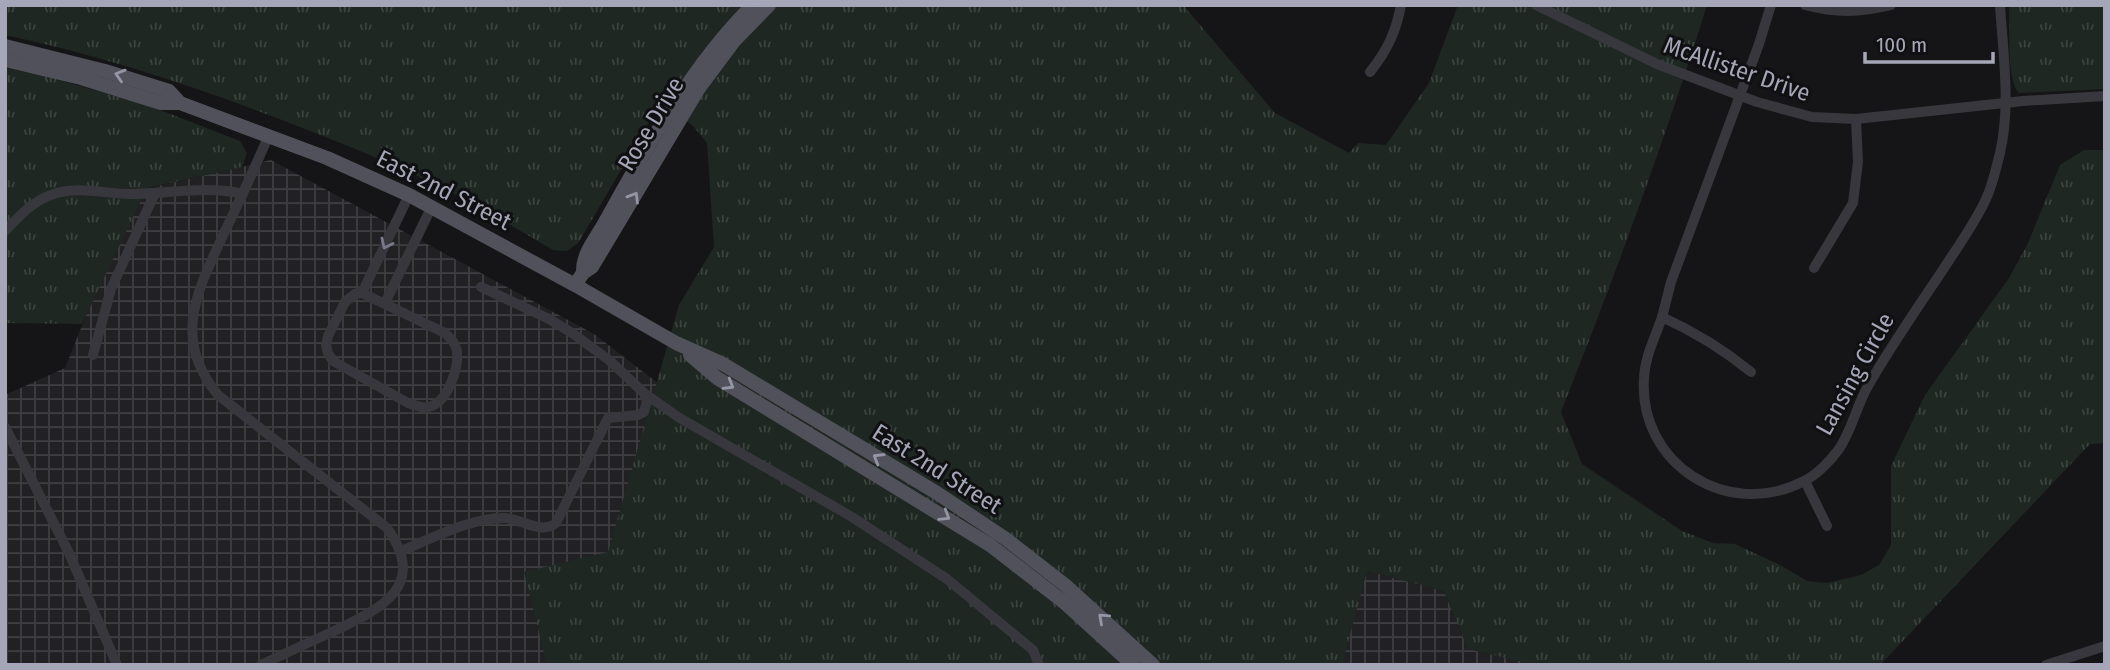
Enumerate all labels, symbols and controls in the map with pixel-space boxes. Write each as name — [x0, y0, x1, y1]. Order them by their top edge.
scale bar — [1865, 21, 1993, 65]
street label: McAllister Drive — [1660, 31, 1814, 107]
text: 100 m — [1876, 32, 1927, 58]
one-way arrow — [114, 69, 126, 84]
street label: Rose Drive — [612, 72, 690, 176]
street label: East 2nd Street — [372, 144, 516, 236]
one-way arrow — [626, 191, 639, 204]
one-way arrow — [380, 237, 394, 249]
street label: Lansing Circle — [1810, 308, 1900, 440]
one-way arrow — [722, 377, 735, 390]
street label: East 2nd Street — [867, 418, 1007, 520]
one-way arrow — [873, 453, 886, 466]
one-way arrow — [937, 507, 950, 520]
one-way arrow — [1098, 614, 1111, 626]

